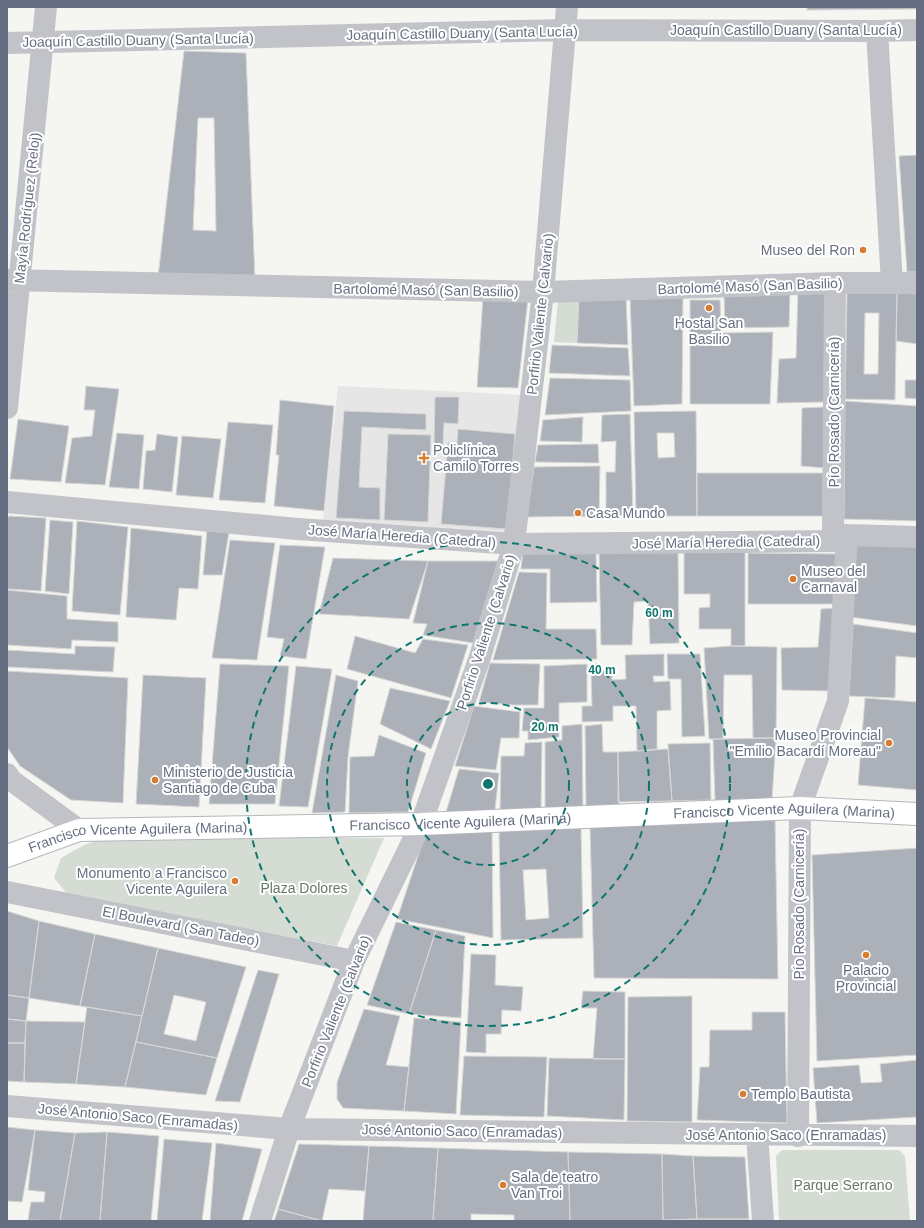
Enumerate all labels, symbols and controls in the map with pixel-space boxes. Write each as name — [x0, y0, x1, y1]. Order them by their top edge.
street label: Joaquín Castillo Duany (Santa Lucía) — [670, 22, 902, 38]
street label: Joaquín Castillo Duany (Santa Lucía) — [346, 23, 578, 43]
street label: Joaquín Castillo Duany (Santa Lucía) — [22, 30, 254, 50]
street label: Mayía Rodríguez (Reloj) — [11, 132, 43, 284]
street label: Porfirio Valiente (Calvario) — [524, 232, 556, 396]
place label: Museo del Ron — [761, 242, 855, 258]
marker: Museo del Ron — [858, 245, 868, 255]
street label: Bartolomé Masó (San Basilio) — [657, 275, 843, 297]
street label: Bartolomé Masó (San Basilio) — [333, 280, 519, 300]
marker: Hostal San Basilio — [704, 303, 714, 313]
place label: Hostal San Basilio — [675, 315, 743, 347]
street label: Pío Rosado (Carnicería) — [826, 337, 842, 487]
place label: Policlínica Camilo Torres — [433, 442, 519, 474]
marker: Policlínica Camilo Torres — [418, 452, 430, 464]
place label: Casa Mundo — [586, 505, 666, 521]
marker: Casa Mundo — [573, 508, 583, 518]
street label: José María Heredia (Catedral) — [308, 521, 496, 551]
street label: José María Heredia (Catedral) — [632, 532, 820, 552]
street label: Porfirio Valiente (Calvario) — [453, 552, 519, 712]
place label: Museo del Carnaval — [801, 563, 866, 595]
marker: Museo del Carnaval — [788, 574, 798, 584]
text: 60 m — [645, 606, 673, 620]
text: 40 m — [588, 663, 616, 677]
text: 20 m — [531, 720, 559, 734]
place label: Museo Provincial "Emilio Bacardí Moreau" — [729, 727, 881, 759]
marker: Museo Provincial "Emilio Bacardí Moreau" — [884, 738, 894, 748]
place label: Ministerio de Justicia Santiago de Cuba — [163, 764, 293, 796]
marker: Ministerio de Justicia Santiago de Cuba — [150, 775, 160, 785]
centre of rings — [481, 777, 495, 791]
street label: Francisco Vicente Aguilera (Marina) — [673, 800, 895, 821]
street label: Francisco Vicente Aguilera (Marina) — [349, 810, 572, 833]
street label: Francisco Vicente Aguilera (Marina) — [26, 819, 247, 856]
street label: Pío Rosado (Carnicería) — [791, 829, 807, 979]
place label: Monumento a Francisco Vicente Aguilera — [77, 865, 227, 897]
marker: Monumento a Francisco Vicente Aguilera — [230, 876, 240, 886]
park label: Plaza Dolores — [260, 880, 348, 896]
street label: El Boulevard (San Tadeo) — [101, 903, 261, 949]
street label: Porfirio Valiente (Calvario) — [298, 933, 374, 1089]
marker: Palacio Provincial — [861, 950, 871, 960]
place label: Palacio Provincial — [836, 962, 896, 994]
place label: Templo Bautista — [751, 1086, 851, 1102]
marker: Templo Bautista — [738, 1089, 748, 1099]
street label: José Antonio Saco (Enramadas) — [37, 1100, 239, 1134]
street label: José Antonio Saco (Enramadas) — [361, 1121, 563, 1141]
street label: José Antonio Saco (Enramadas) — [686, 1127, 886, 1143]
place label: Sala de teatro Van Troi — [511, 1169, 598, 1201]
park label: Parque Serrano — [794, 1177, 893, 1193]
marker: Sala de teatro Van Troi — [498, 1180, 508, 1190]

